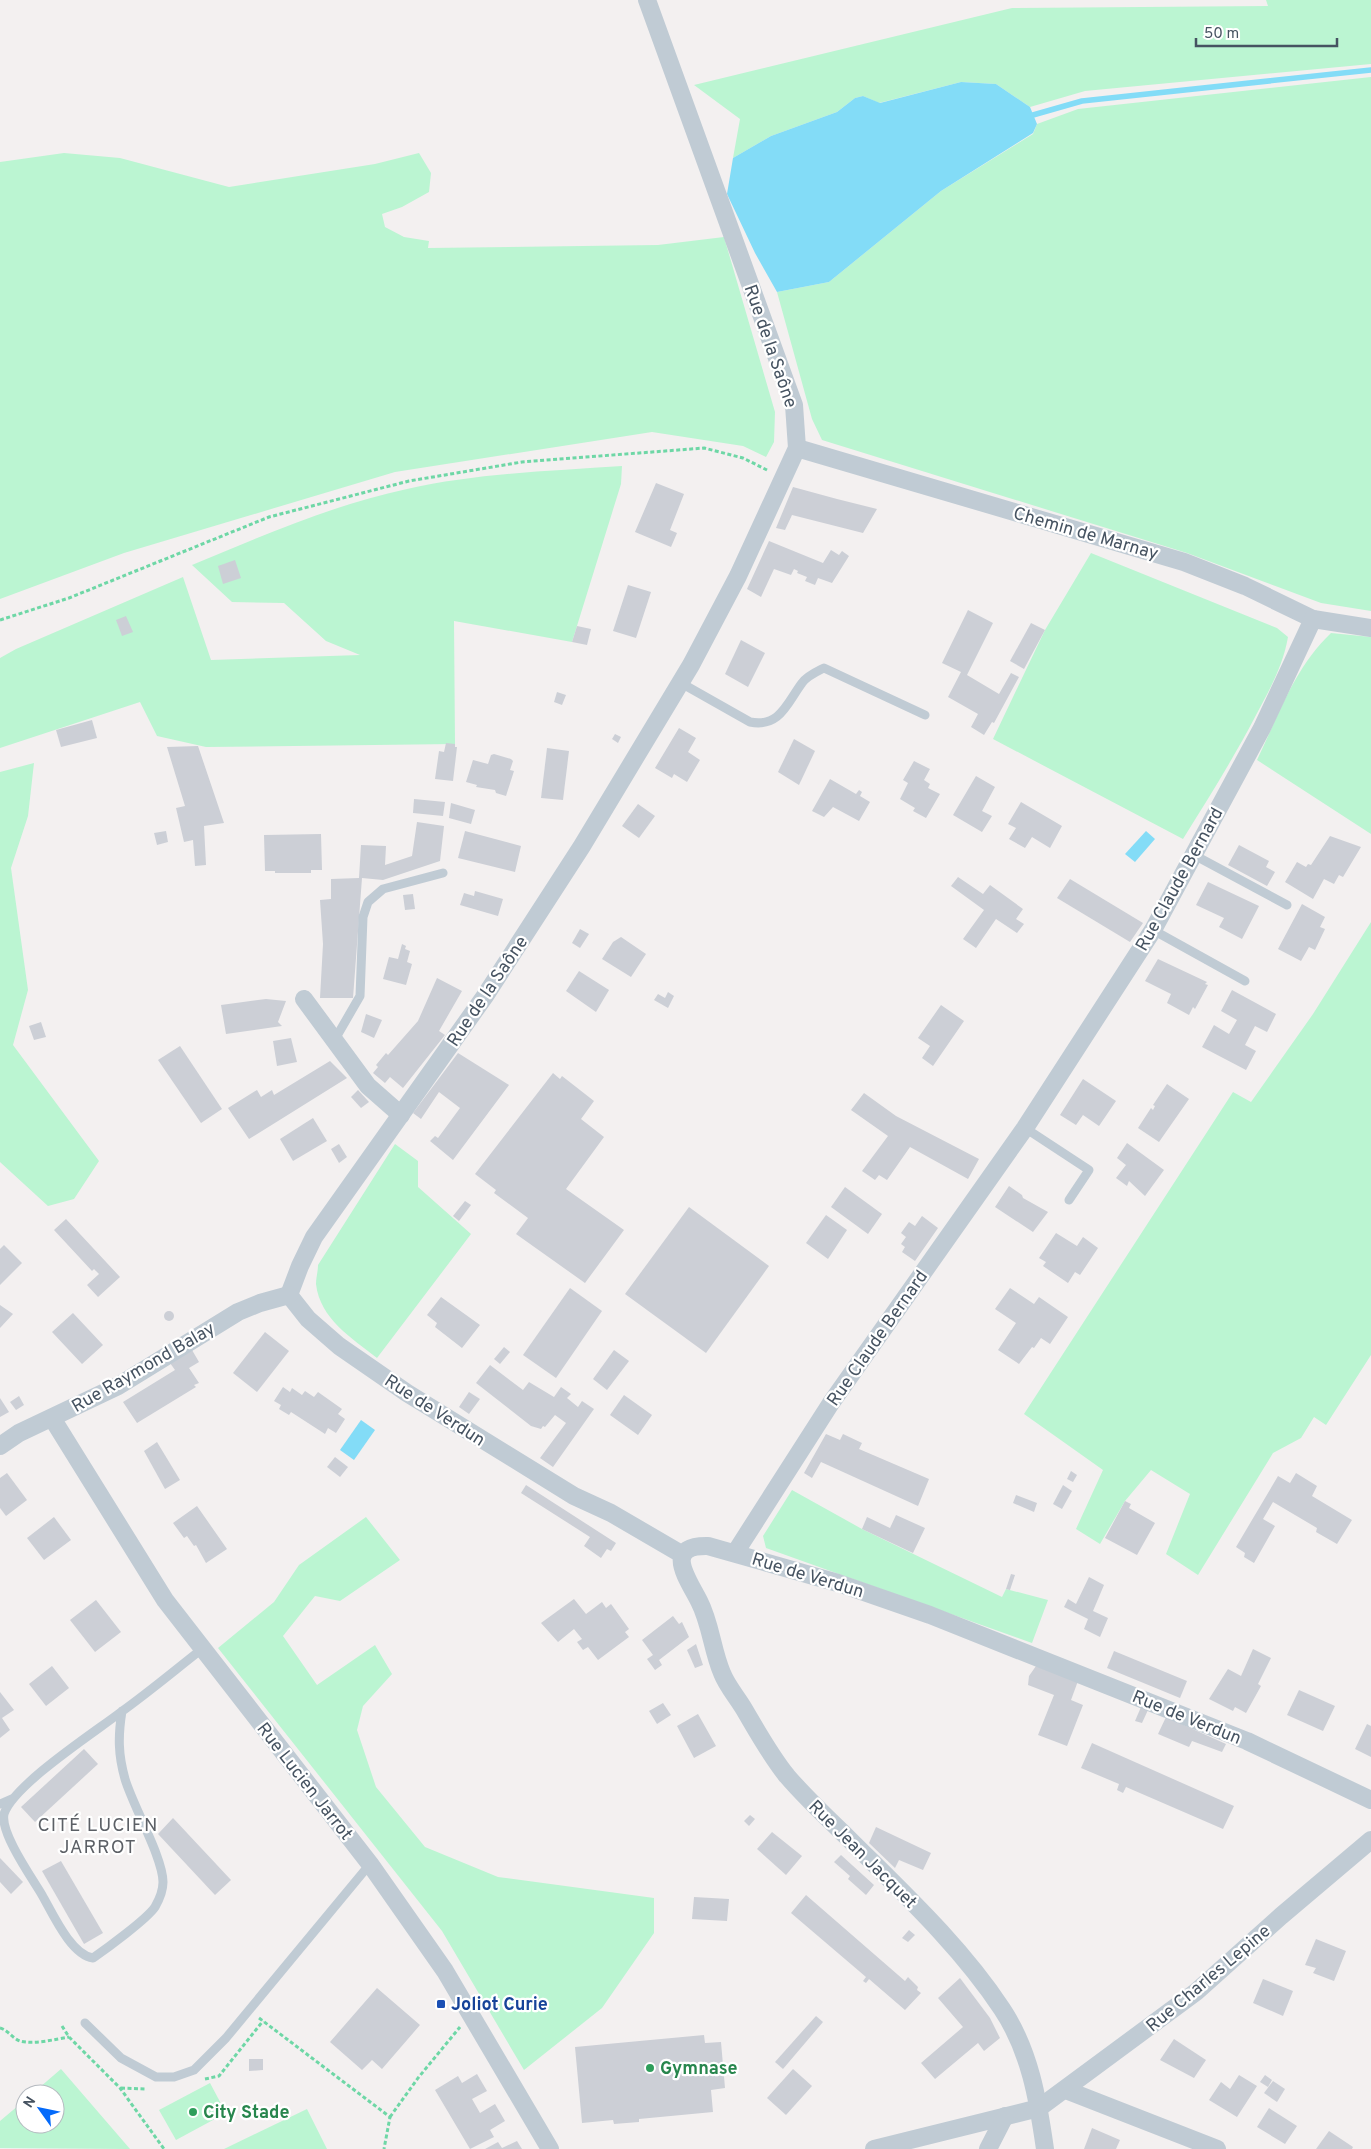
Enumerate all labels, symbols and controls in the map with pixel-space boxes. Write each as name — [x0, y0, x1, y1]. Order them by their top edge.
scale bar — [1196, 15, 1337, 47]
text: 50 m — [1204, 25, 1239, 44]
street label: Rue de la Saône — [738, 282, 801, 411]
street label: Chemin de Marnay — [1010, 503, 1161, 566]
street label: Rue Claude Bernard — [1131, 804, 1229, 956]
street label: Rue de la Saône — [443, 932, 534, 1052]
street label: Rue Claude Bernard — [823, 1266, 934, 1411]
street label: Rue Raymond Balay — [68, 1318, 220, 1419]
street label: Rue de Verdun — [379, 1370, 489, 1452]
street label: Rue de Verdun — [749, 1548, 866, 1604]
street label: Rue de Verdun — [1128, 1686, 1244, 1751]
street label: Rue Lucien Jarrot — [251, 1718, 357, 1845]
street label: Rue Jean Jacquet — [803, 1796, 921, 1914]
district label: CITÉ LUCIEN JARROT — [38, 1813, 158, 1860]
street label: Rue Charles Lepine — [1142, 1920, 1276, 2038]
place label: Joliot Curie — [451, 1994, 548, 2017]
marker: Joliot Curie — [435, 1998, 447, 2010]
place label: Gymnase — [660, 2058, 738, 2081]
marker: Gymnase — [644, 2062, 656, 2074]
north arrow — [15, 2084, 65, 2134]
text: N — [20, 2094, 40, 2112]
place label: City Stade — [203, 2102, 289, 2125]
marker: City Stade — [187, 2106, 199, 2118]

